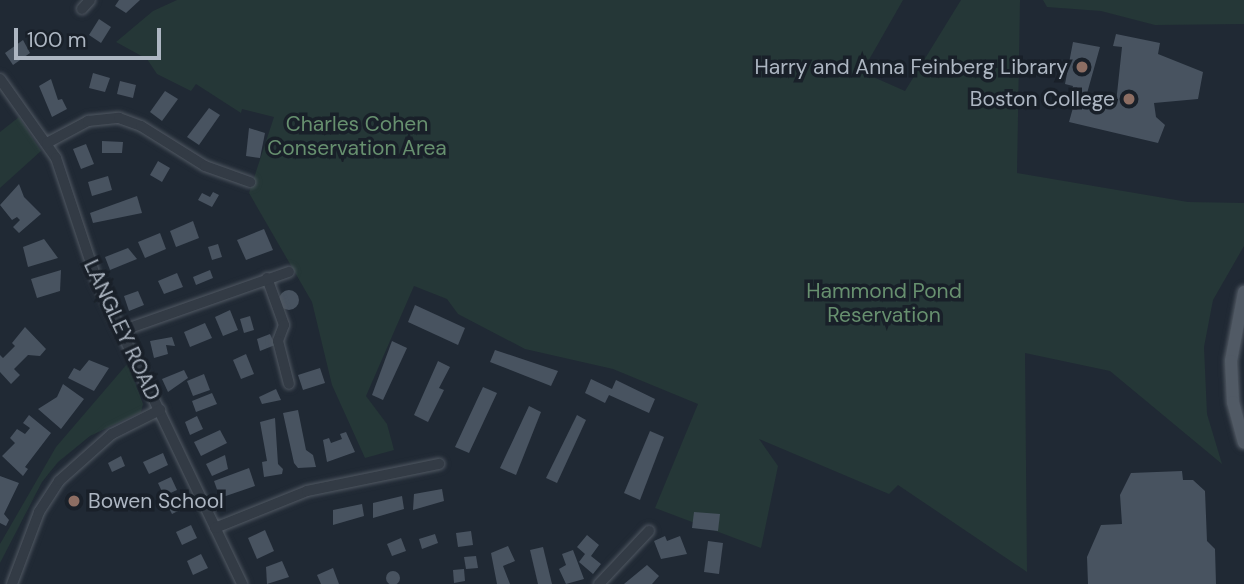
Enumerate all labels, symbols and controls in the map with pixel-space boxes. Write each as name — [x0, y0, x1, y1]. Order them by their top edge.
scale bar — [18, 14, 164, 58]
text: 100 m — [27, 26, 87, 54]
place label: Harry and Anna Feinberg Library — [755, 54, 1068, 80]
marker: Harry and Anna Feinberg Library — [1074, 59, 1090, 75]
place label: Boston College — [970, 86, 1115, 112]
marker: Boston College — [1121, 91, 1137, 107]
park label: Charles Cohen Conservation Area — [267, 111, 447, 161]
street label: LANGLEY ROAD — [78, 256, 166, 404]
park label: Hammond Pond Reservation — [806, 278, 962, 328]
place label: Bowen School — [88, 488, 224, 514]
marker: Bowen School — [66, 493, 82, 509]

